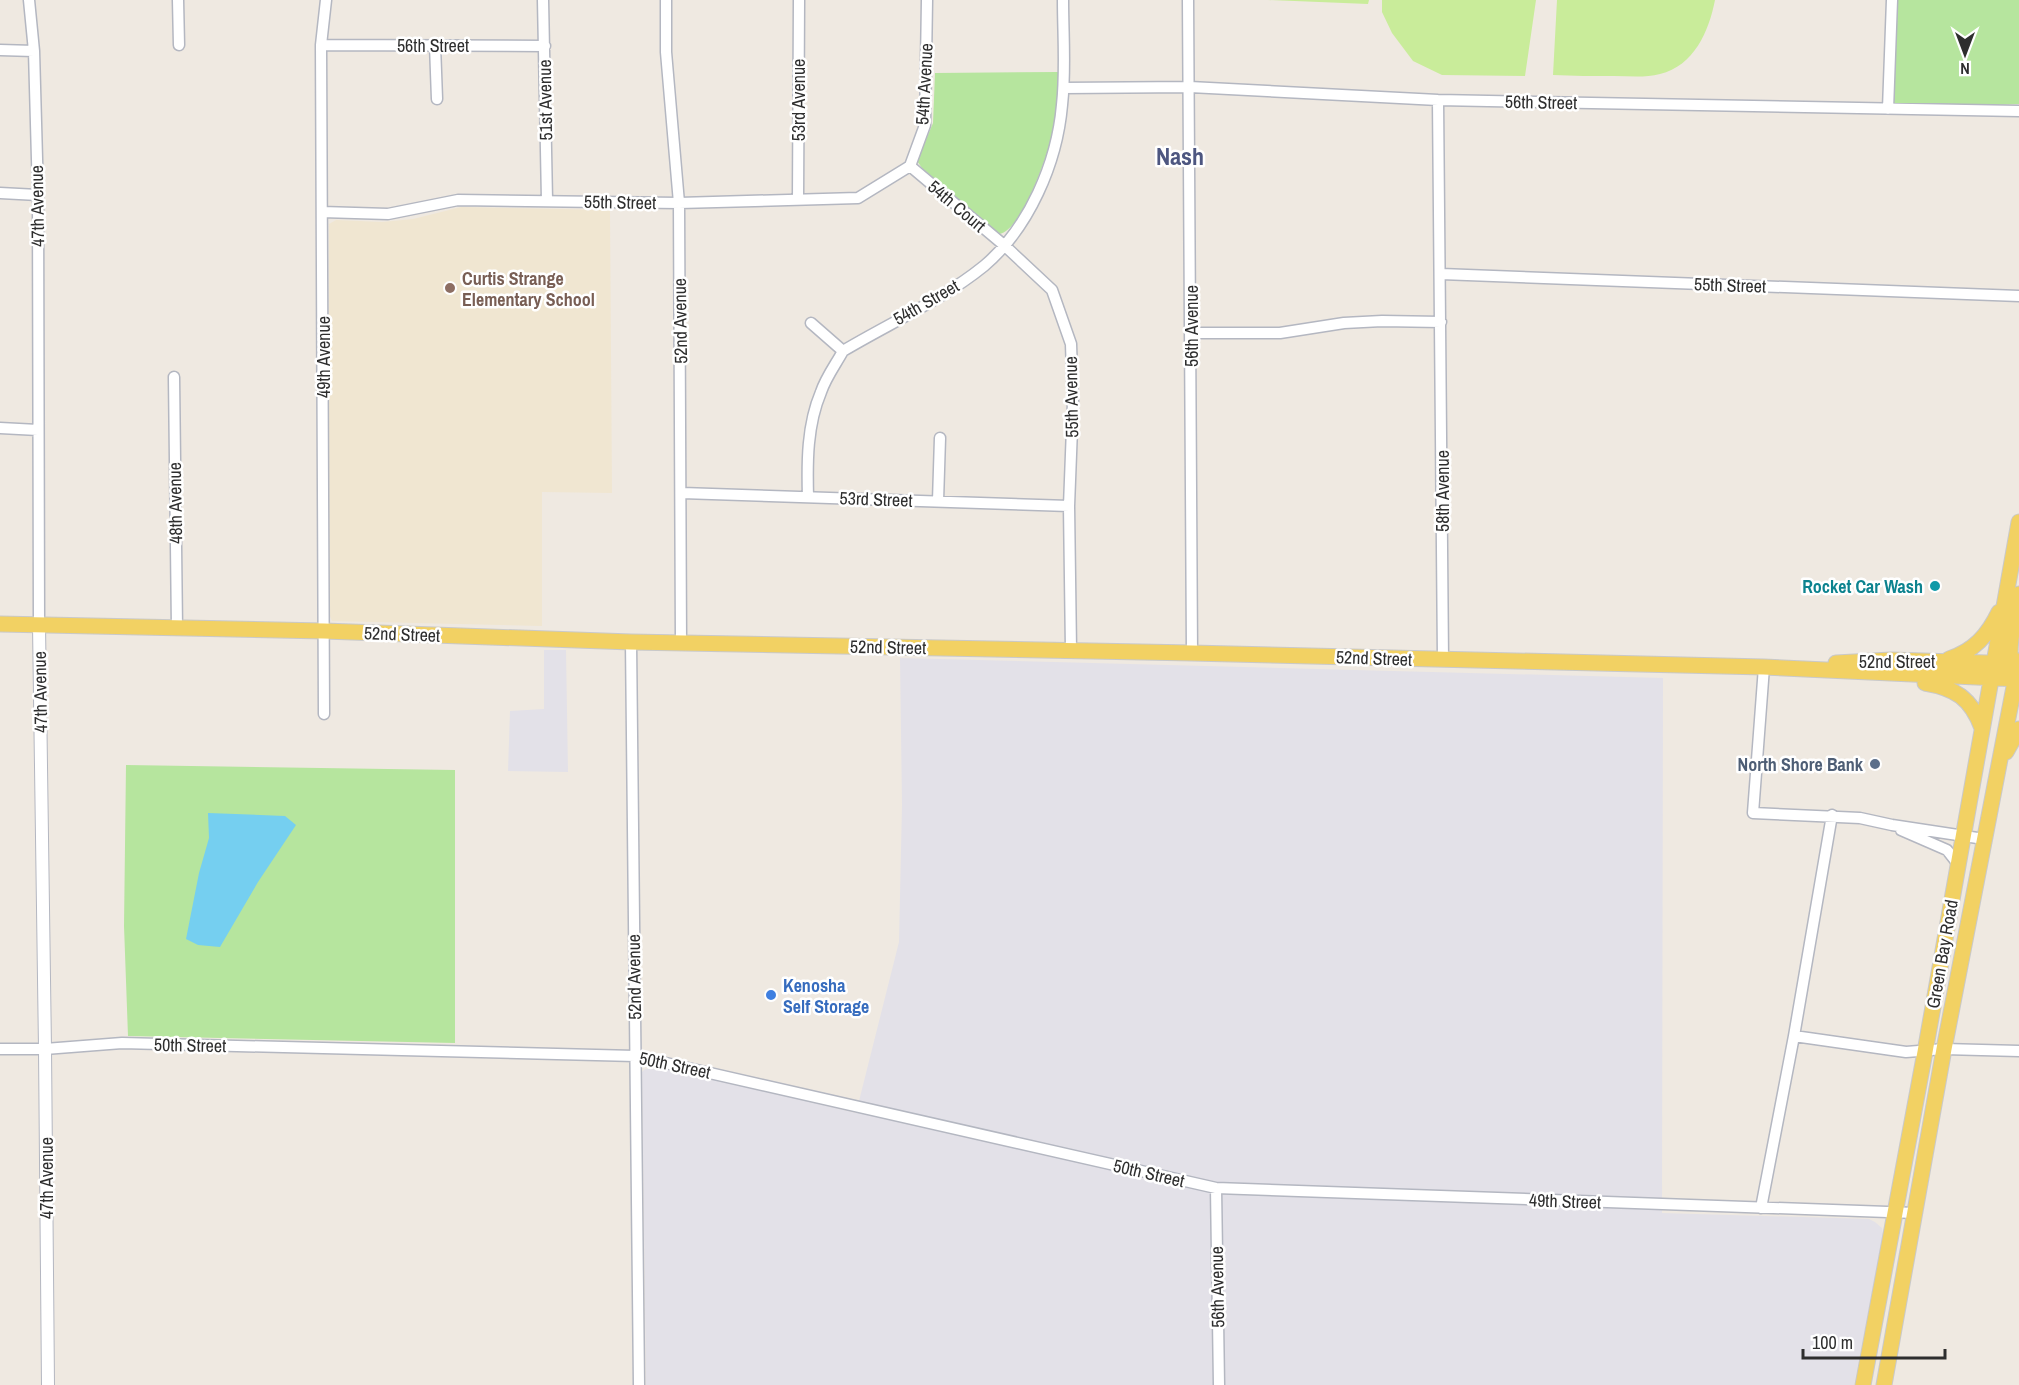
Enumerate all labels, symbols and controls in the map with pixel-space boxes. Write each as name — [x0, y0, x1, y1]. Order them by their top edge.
north arrow — [1935, 24, 1995, 84]
street label: 56th Street — [397, 33, 469, 58]
street label: 54th Avenue — [909, 42, 939, 126]
text: N — [1960, 58, 1970, 80]
street label: 51st Avenue — [532, 59, 558, 141]
street label: 53rd Avenue — [786, 59, 811, 141]
street label: 56th Street — [1505, 89, 1577, 115]
district label: Nash — [1156, 140, 1204, 172]
street label: 47th Avenue — [24, 165, 50, 247]
street label: 54th Court — [923, 174, 991, 238]
street label: 55th Street — [584, 189, 656, 215]
place label: Curtis Strange Elementary School — [462, 266, 595, 312]
street label: 55th Street — [1693, 271, 1767, 299]
street label: 54th Street — [888, 273, 964, 331]
street label: 52nd Avenue — [667, 278, 693, 364]
marker: Curtis Strange Elementary School — [443, 281, 457, 295]
street label: 56th Avenue — [1179, 285, 1204, 367]
street label: 49th Avenue — [311, 316, 336, 398]
street label: 55th Avenue — [1058, 356, 1084, 438]
street label: 58th Avenue — [1430, 450, 1455, 532]
street label: 48th Avenue — [162, 462, 188, 544]
street label: 53rd Street — [839, 485, 913, 513]
place label: Rocket Car Wash — [1802, 574, 1923, 599]
marker: Rocket Car Wash — [1928, 579, 1942, 593]
street label: 52nd Street — [363, 620, 441, 648]
street label: 52nd Street — [850, 634, 926, 660]
street label: 52nd Street — [1335, 644, 1413, 672]
street label: 52nd Street — [1859, 649, 1935, 674]
street label: 47th Avenue — [27, 651, 53, 733]
place label: North Shore Bank — [1738, 752, 1864, 777]
marker: North Shore Bank — [1868, 757, 1882, 771]
street label: Green Bay Road — [1920, 898, 1964, 1010]
street label: 52nd Avenue — [621, 934, 647, 1020]
place label: Kenosha Self Storage — [783, 973, 869, 1019]
marker: Kenosha Self Storage — [764, 988, 778, 1002]
street label: 50th Street — [154, 1032, 226, 1058]
street label: 50th Street — [637, 1045, 713, 1085]
street label: 47th Avenue — [34, 1137, 59, 1219]
street label: 50th Street — [1111, 1153, 1187, 1193]
street label: 49th Street — [1528, 1187, 1602, 1215]
street label: 56th Avenue — [1204, 1246, 1230, 1328]
scale bar — [1803, 1322, 1946, 1360]
text: 100 m — [1812, 1330, 1853, 1355]

